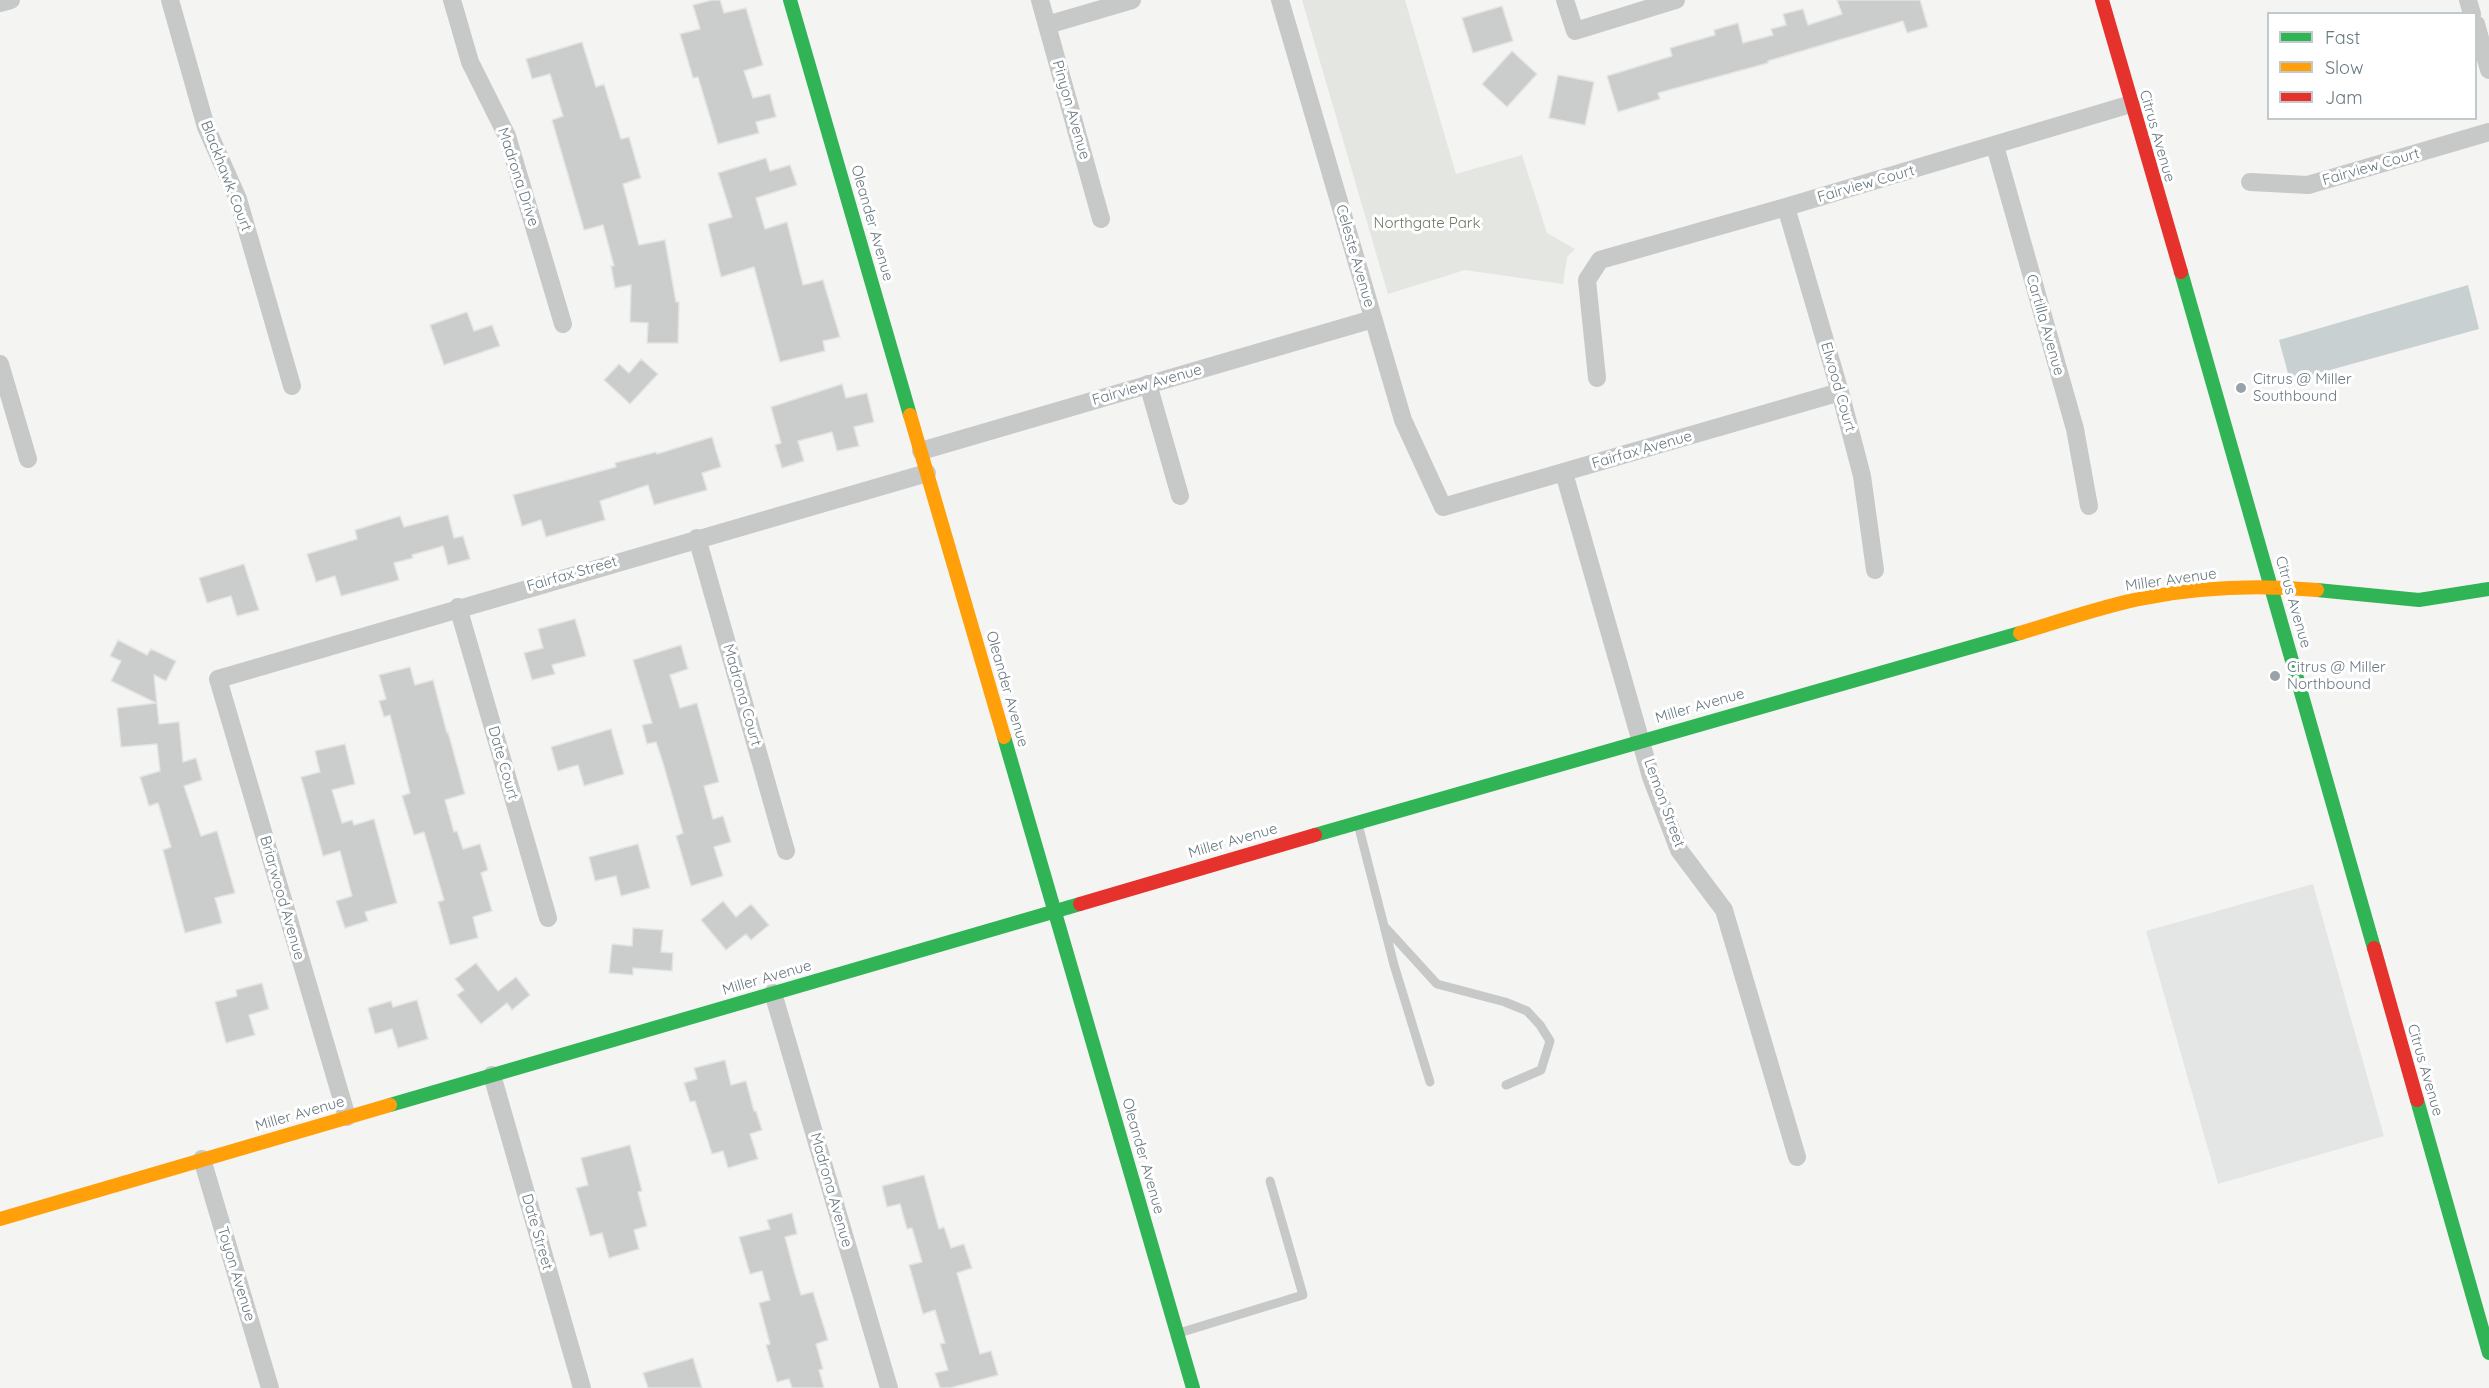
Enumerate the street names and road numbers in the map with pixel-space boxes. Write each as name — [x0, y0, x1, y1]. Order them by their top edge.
street label: Pinyon Avenue — [1048, 58, 1094, 162]
street label: Citrus Avenue — [2135, 88, 2179, 184]
street label: Blackhawk Court — [197, 118, 255, 234]
street label: Madrona Drive — [494, 125, 542, 229]
street label: Fairview Court — [2320, 145, 2422, 189]
street label: Fairview Court — [1815, 162, 1917, 206]
street label: Oleander Avenue — [847, 163, 897, 283]
street label: Celeste Avenue — [1332, 203, 1378, 309]
street label: Cartilla Avenue — [2022, 272, 2068, 378]
street label: Elwood Court — [1817, 340, 1859, 434]
street label: Fairview Avenue — [1090, 361, 1204, 409]
street label: Fairfax Avenue — [1590, 427, 1694, 473]
street label: Fairfax Street — [525, 553, 619, 595]
street label: Citrus Avenue — [2271, 554, 2315, 650]
street label: Miller Avenue — [2124, 565, 2218, 595]
street label: Oleander Avenue — [982, 629, 1032, 749]
street label: Madrona Court — [719, 642, 765, 748]
street label: Miller Avenue — [1653, 685, 1747, 727]
street label: Date Court — [484, 724, 522, 802]
street label: Lemon Street — [1640, 756, 1688, 850]
street label: Miller Avenue — [1186, 820, 1280, 862]
street label: Briarwood Avenue — [256, 834, 308, 962]
street label: Miller Avenue — [720, 957, 814, 999]
street label: Citrus Avenue — [2403, 1022, 2447, 1118]
street label: Miller Avenue — [253, 1093, 347, 1135]
street label: Oleander Avenue — [1118, 1096, 1168, 1216]
street label: Madrona Avenue — [806, 1131, 856, 1249]
street label: Date Street — [518, 1192, 556, 1272]
street label: Toyon Avenue — [213, 1225, 259, 1323]

